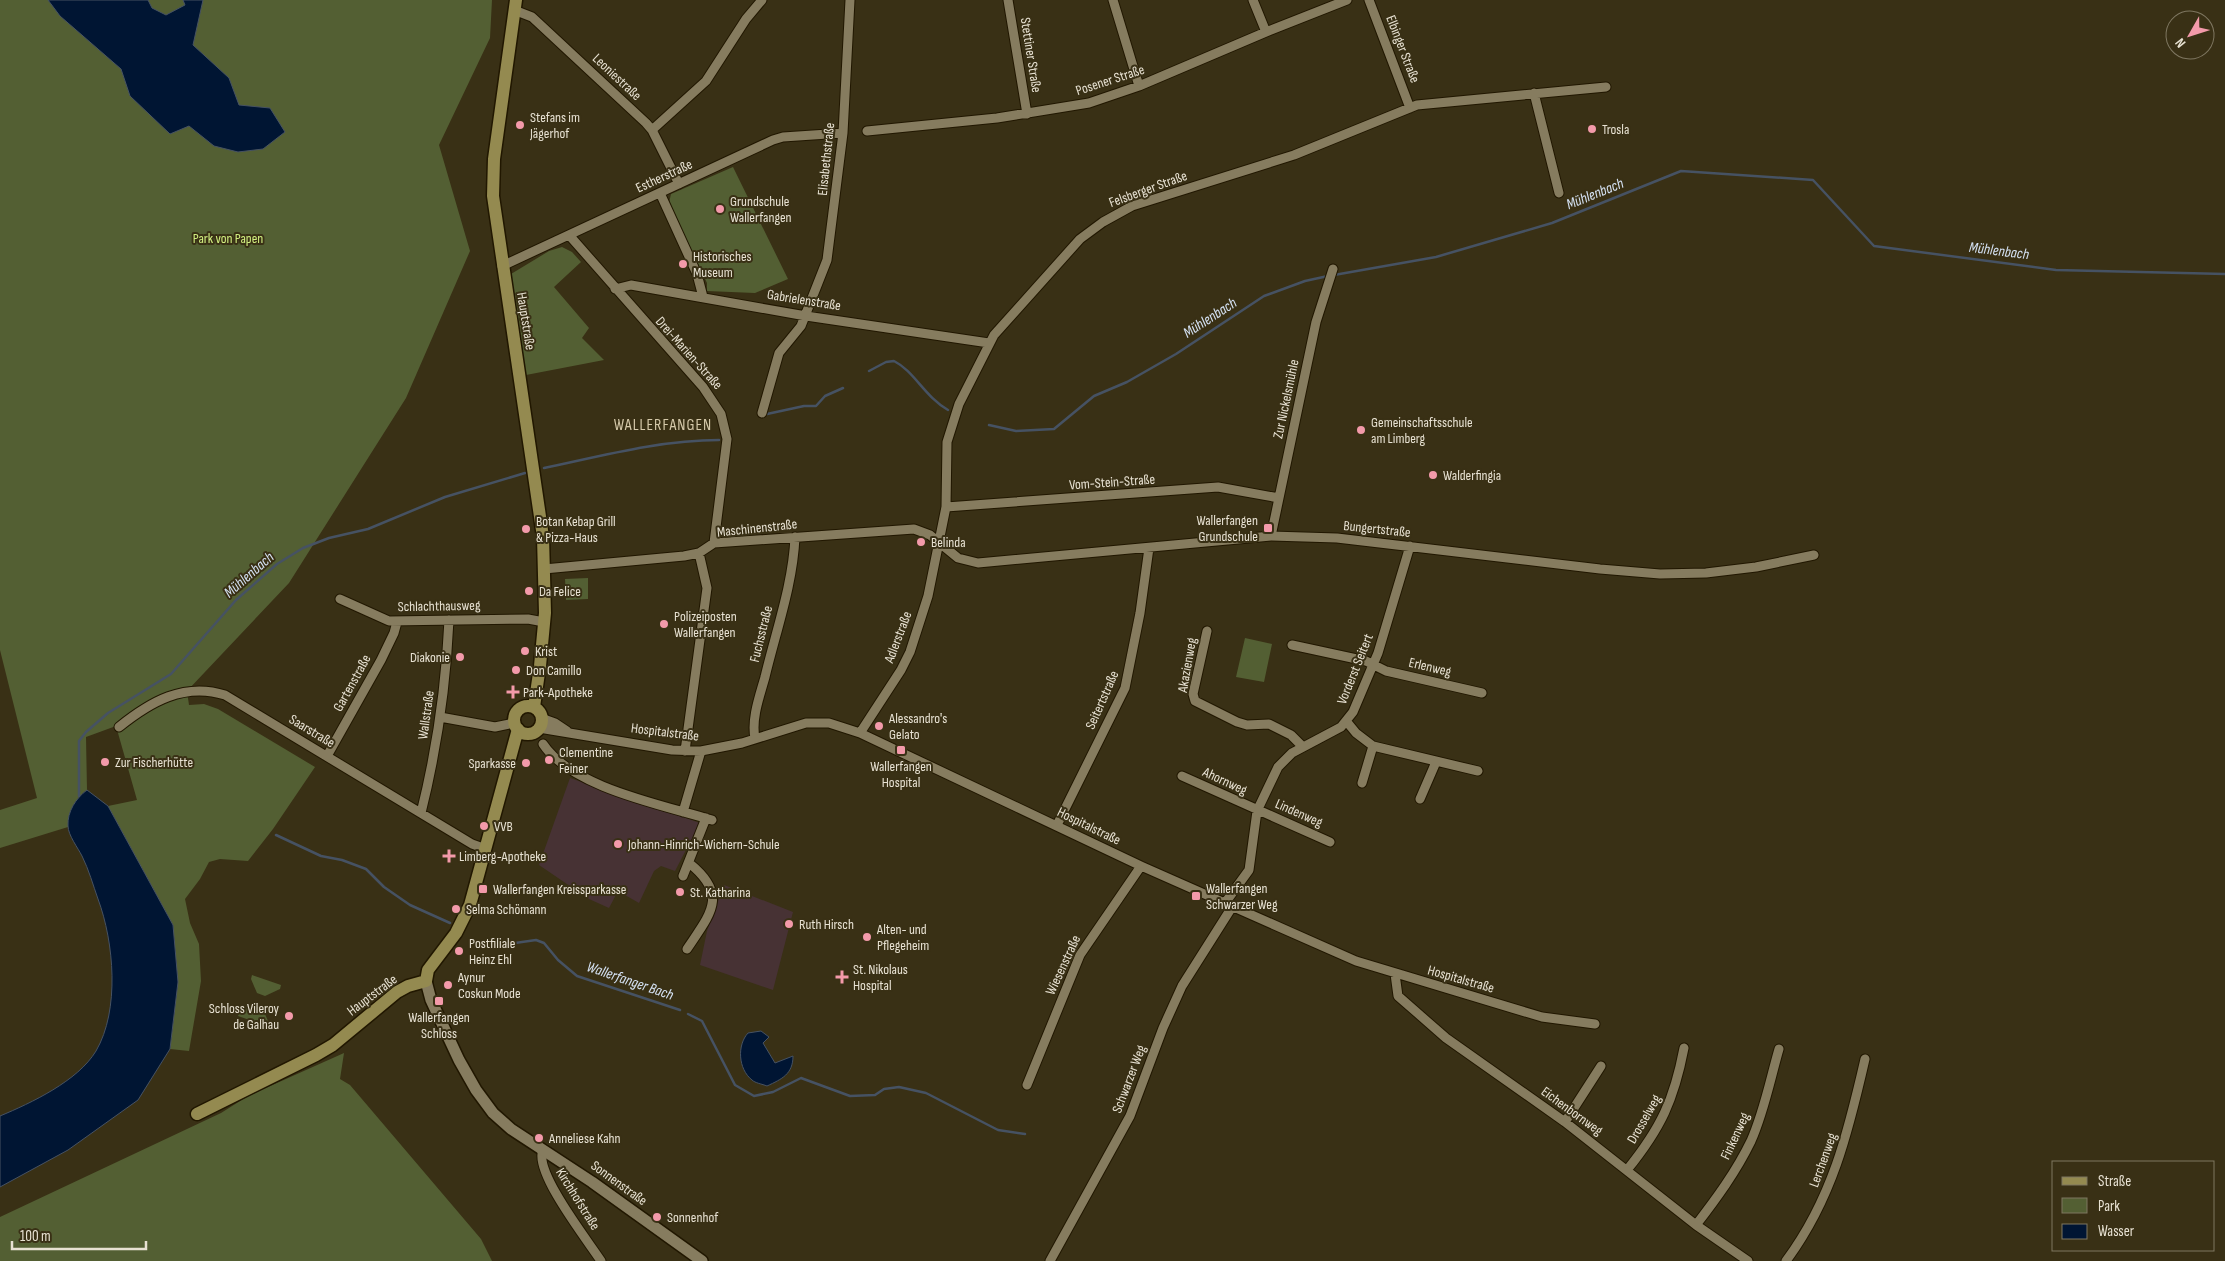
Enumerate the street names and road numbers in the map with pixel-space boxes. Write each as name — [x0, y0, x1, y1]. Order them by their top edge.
street label: Elbinger Straße — [1382, 13, 1424, 85]
street label: Stettiner Straße — [1017, 16, 1045, 94]
street label: Leoniestraße — [589, 50, 645, 104]
street label: Posener Straße — [1074, 61, 1146, 99]
street label: Elisabethstraße — [814, 122, 838, 196]
street label: Estherstraße — [633, 156, 695, 196]
street label: Felsberger Straße — [1107, 167, 1189, 211]
street label: Gabrielenstraße — [766, 286, 842, 314]
street label: Hauptstraße — [513, 291, 539, 351]
street label: Drei-Marien-Straße — [652, 313, 726, 393]
street label: Zur Nickelsmühle — [1269, 358, 1303, 440]
street label: Vom-Stein-Straße — [1068, 471, 1156, 493]
street label: Maschinenstraße — [716, 515, 798, 541]
street label: Bungertstraße — [1343, 517, 1411, 541]
street label: Schlachthausweg — [397, 597, 481, 615]
street label: Fuchsstraße — [746, 604, 776, 664]
street label: Adlerstraße — [880, 609, 916, 666]
street label: Vorderst Seitert — [1333, 631, 1377, 707]
street label: Akazienweg — [1174, 636, 1200, 695]
street label: Gartenstraße — [329, 652, 375, 714]
street label: Erlenweg — [1407, 654, 1453, 680]
street label: Seitertstraße — [1082, 668, 1122, 732]
street label: Wallstraße — [414, 689, 438, 741]
street label: Saarstraße — [286, 711, 338, 751]
street label: Hospitalstraße — [630, 719, 700, 745]
street label: Ahornweg — [1199, 763, 1250, 799]
street label: Lindenweg — [1273, 795, 1326, 831]
street label: Hospitalstraße — [1054, 803, 1124, 849]
street label: Wiesenstraße — [1042, 932, 1084, 998]
street label: Hospitalstraße — [1426, 961, 1496, 997]
street label: Hauptstraße — [344, 971, 400, 1019]
street label: Schwarzer Weg — [1108, 1042, 1150, 1115]
street label: Eichenbornweg — [1538, 1083, 1607, 1139]
street label: Drosselweg — [1623, 1091, 1665, 1146]
street label: Finkenweg — [1717, 1109, 1753, 1162]
street label: Lerchenweg — [1805, 1130, 1841, 1190]
street label: Sonnenstraße — [588, 1157, 650, 1209]
street label: Kirchhofstraße — [552, 1165, 604, 1233]

